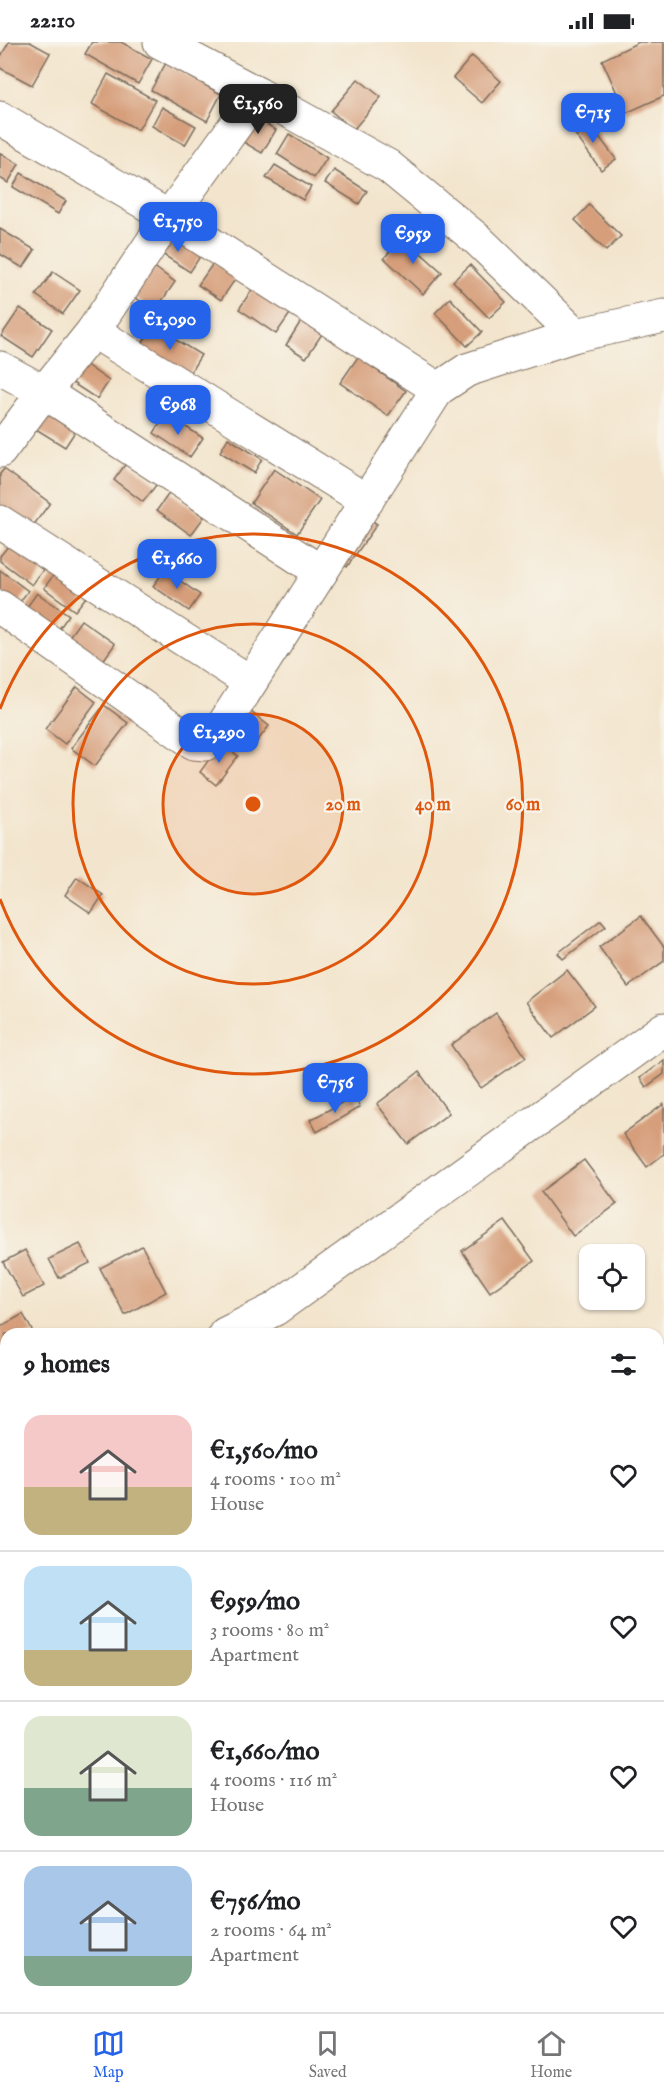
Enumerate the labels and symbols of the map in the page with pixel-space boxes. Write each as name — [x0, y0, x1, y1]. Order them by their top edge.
pin: €1,560 — [209, 84, 307, 135]
pin: €715 — [557, 93, 629, 144]
pin: €1,750 — [129, 202, 227, 253]
pin: €959 — [377, 214, 449, 265]
pin: €1,090 — [121, 300, 219, 351]
pin: €968 — [142, 385, 214, 436]
pin: €1,660 — [128, 539, 226, 590]
pin: €1,290 — [170, 713, 268, 764]
centre of rings — [243, 794, 263, 814]
text: 20 m — [325, 794, 361, 817]
text: 40 m — [415, 794, 451, 817]
text: 60 m — [506, 794, 540, 817]
pin: €756 — [299, 1063, 371, 1114]

